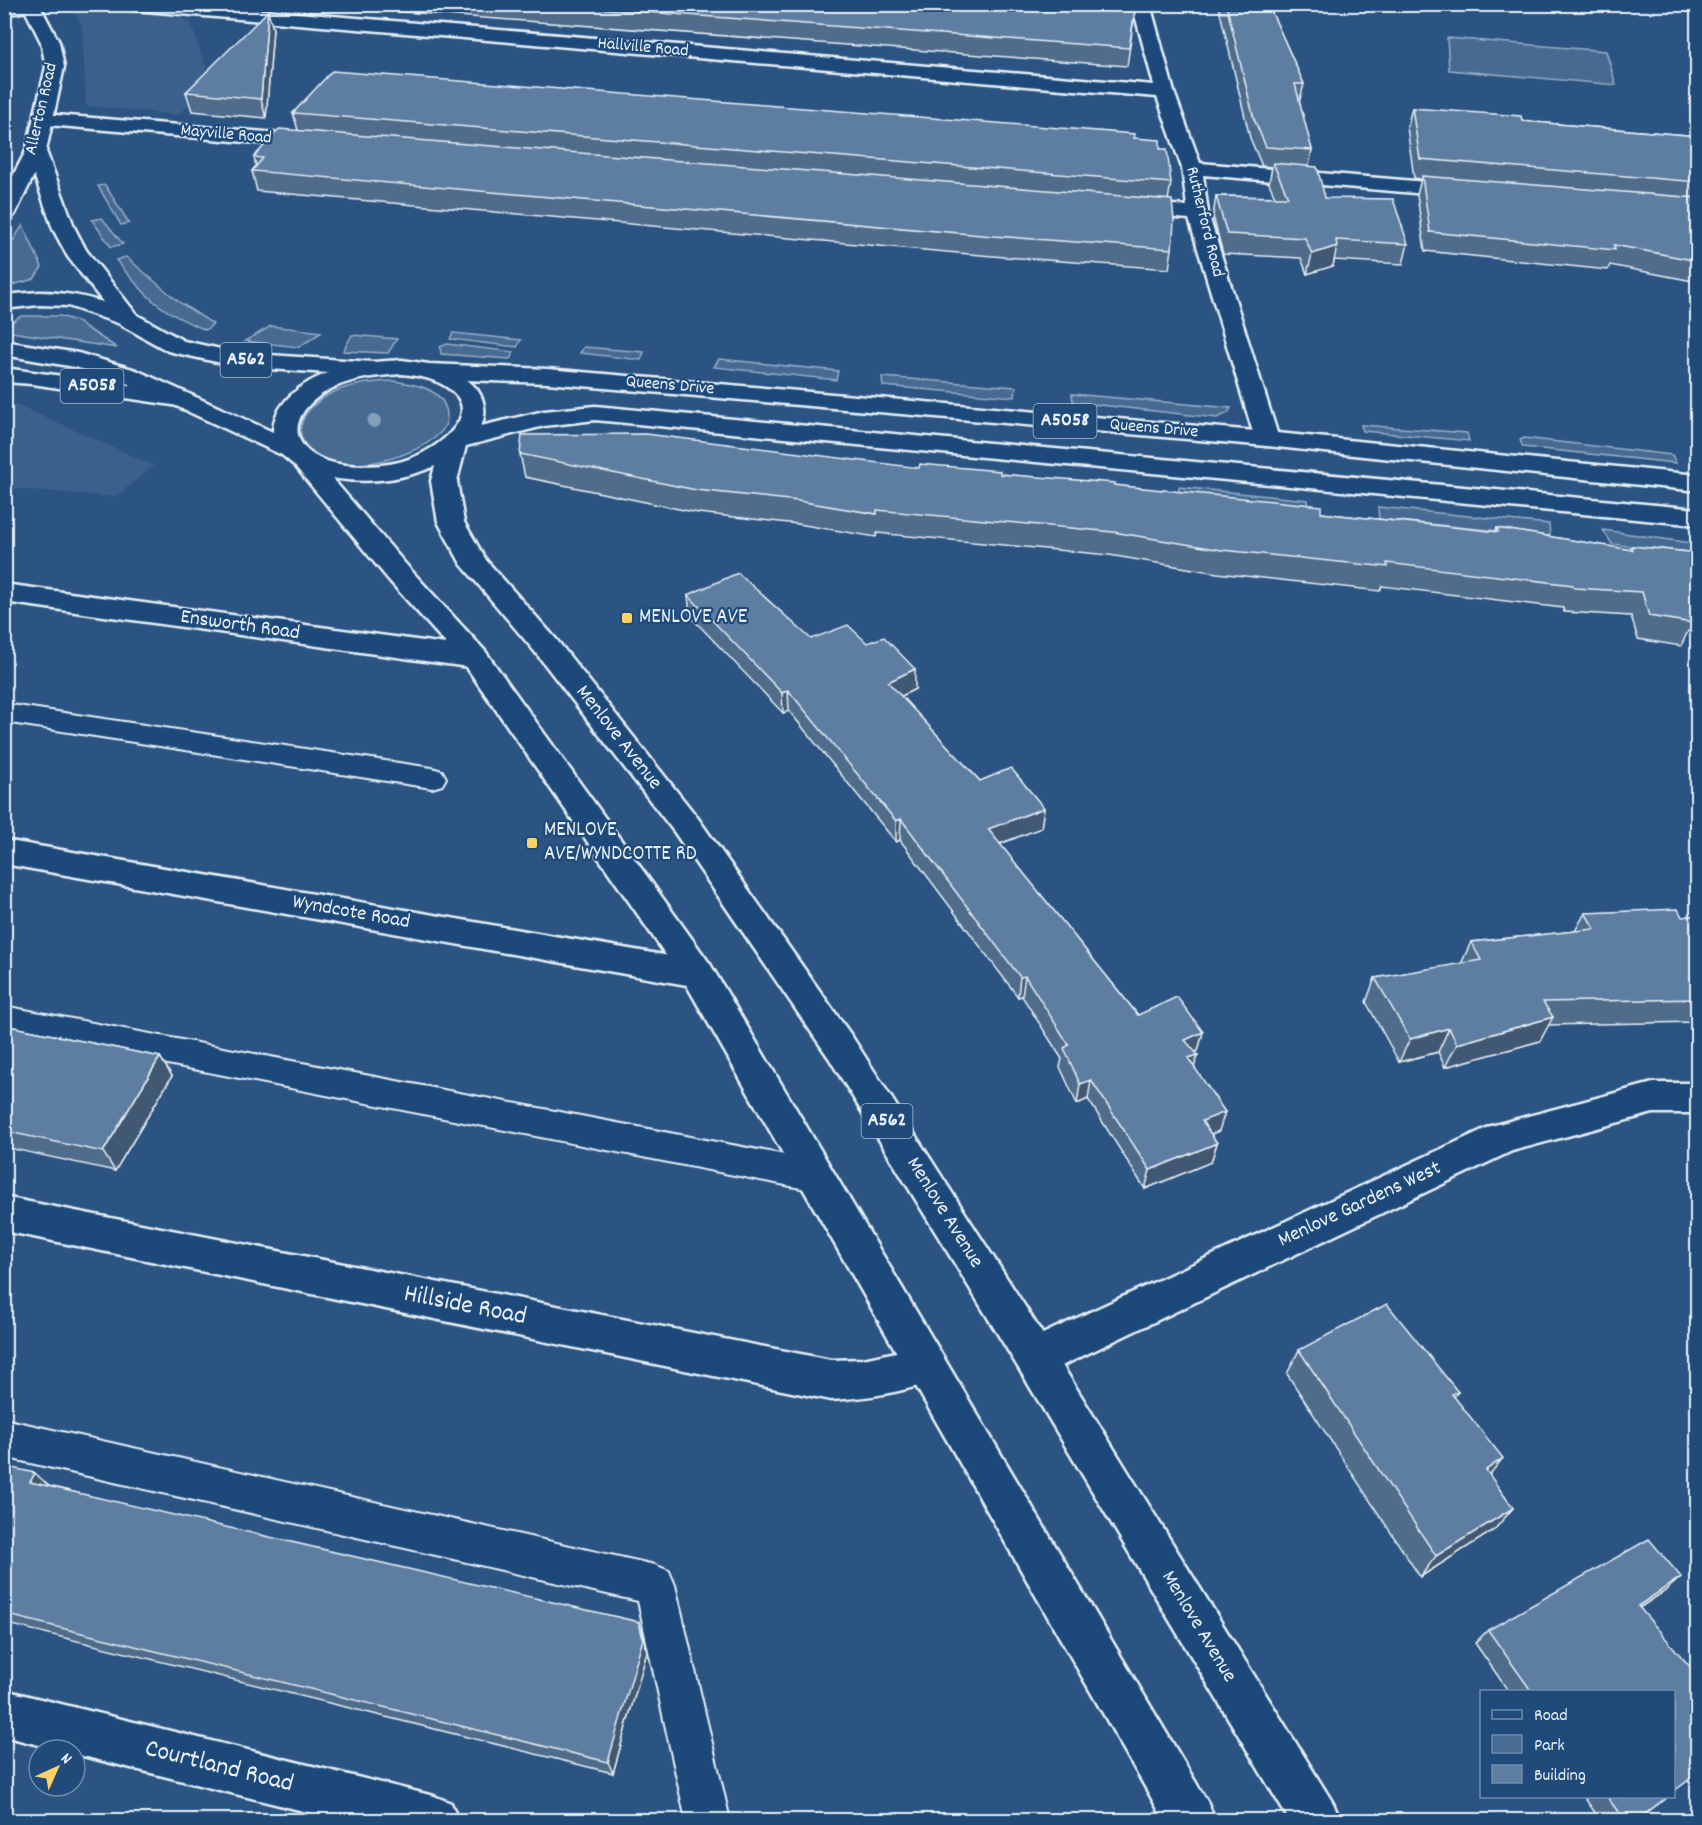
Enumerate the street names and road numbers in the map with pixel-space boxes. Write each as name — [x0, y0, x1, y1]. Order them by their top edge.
street label: Hallville Road — [596, 32, 690, 64]
street label: Allerton Road — [19, 61, 65, 157]
street label: Mayville Road — [179, 119, 273, 151]
street label: Rutherford Road — [1178, 164, 1230, 280]
road number: A562 — [220, 343, 272, 377]
road number: A5058 — [60, 369, 124, 403]
street label: Queens Drive — [625, 370, 715, 402]
road number: A5058 — [1034, 404, 1096, 438]
street label: Queens Drive — [1109, 413, 1199, 445]
street label: Ensworth Road — [178, 603, 302, 649]
street label: Menlove Avenue — [567, 679, 669, 797]
street label: Wyndcote Road — [290, 888, 412, 938]
road number: A562 — [862, 1104, 912, 1138]
street label: Menlove Avenue — [898, 1152, 990, 1274]
street label: Menlove Gardens West — [1273, 1154, 1447, 1256]
street label: Hillside Road — [400, 1276, 530, 1336]
street label: Menlove Avenue — [1153, 1565, 1243, 1689]
street label: Courtland Road — [141, 1731, 297, 1803]

